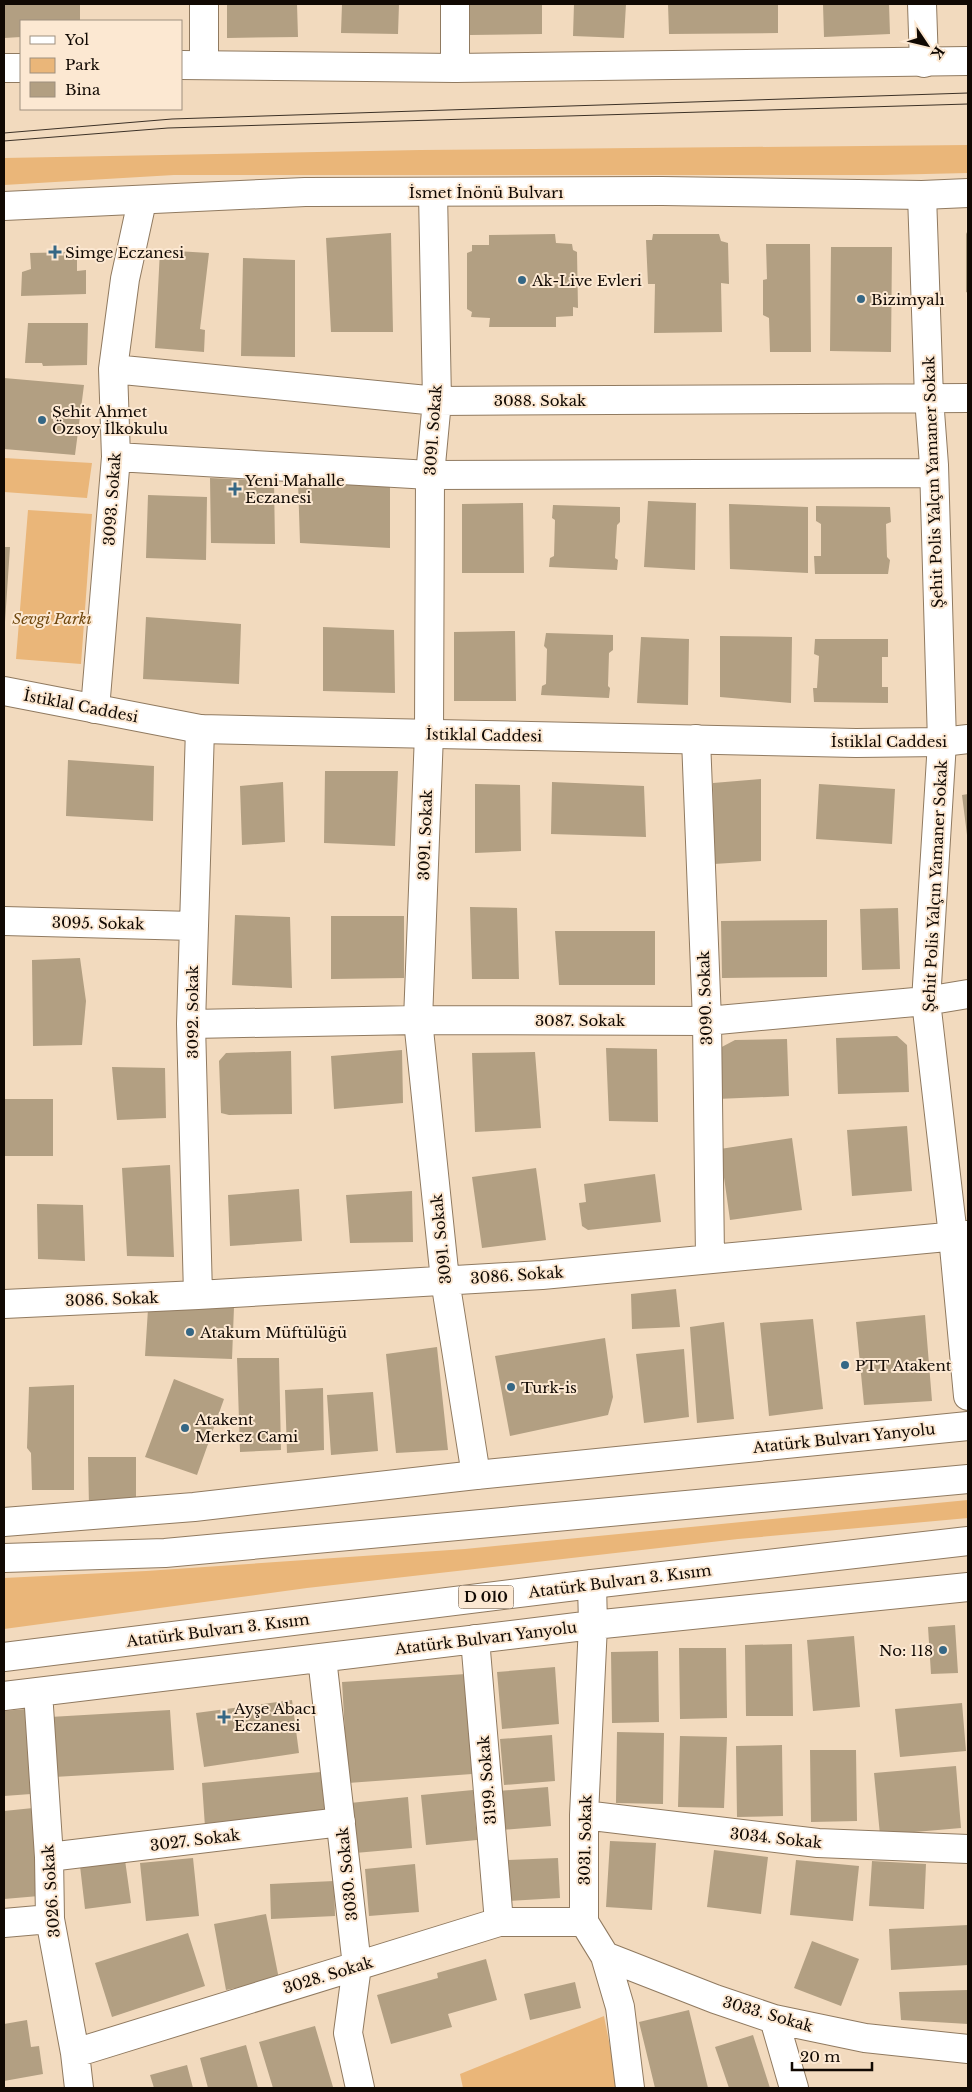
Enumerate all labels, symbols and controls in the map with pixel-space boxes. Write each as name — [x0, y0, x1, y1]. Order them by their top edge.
legend — [20, 20, 182, 110]
north arrow — [902, 20, 952, 70]
text: Yol — [64, 30, 89, 49]
text: K — [927, 43, 948, 63]
text: Park — [65, 55, 101, 74]
text: Bina — [65, 80, 101, 99]
street label: İsmet İnönü Bulvarı — [409, 183, 563, 202]
place label: Simge Eczanesi — [65, 243, 184, 262]
marker: Simge Eczanesi — [49, 246, 61, 258]
place label: Ak-Live Evleri — [531, 271, 642, 290]
marker: Ak-Live Evleri — [516, 274, 528, 286]
place label: Bizimyalı — [871, 290, 945, 309]
marker: Bizimyalı — [855, 293, 867, 305]
street label: Şehit Polis Yalçın Yamaner Sokak — [919, 355, 947, 608]
street label: 3091. Sokak — [420, 383, 446, 476]
street label: 3088. Sokak — [494, 391, 587, 410]
place label: Şehit Ahmet Özsoy İlkokulu — [52, 402, 168, 438]
marker: Şehit Ahmet Özsoy İlkokulu — [36, 414, 48, 426]
street label: 3093. Sokak — [99, 451, 125, 546]
place label: Yeni Mahalle Eczanesi — [244, 471, 345, 507]
marker: Yeni Mahalle Eczanesi — [229, 483, 241, 495]
park label: Sevgi Parkı — [12, 609, 92, 628]
street label: İstiklal Caddesi — [22, 686, 140, 726]
street label: İstiklal Caddesi — [426, 724, 542, 746]
street label: İstiklal Caddesi — [831, 732, 947, 751]
street label: Şehit Polis Yalçın Yamaner Sokak — [919, 759, 951, 1012]
street label: 3091. Sokak — [414, 789, 436, 881]
street label: 3095. Sokak — [52, 913, 145, 933]
street label: 3090. Sokak — [694, 950, 716, 1046]
street label: 3092. Sokak — [183, 965, 202, 1059]
street label: 3087. Sokak — [535, 1011, 626, 1030]
street label: 3091. Sokak — [427, 1192, 455, 1285]
street label: 3086. Sokak — [470, 1262, 565, 1288]
street label: 3086. Sokak — [65, 1288, 160, 1310]
place label: Atakum Müftülüğü — [199, 1323, 347, 1342]
marker: Atakum Müftülüğü — [184, 1326, 196, 1338]
place label: PTT Atakent — [855, 1356, 952, 1375]
marker: PTT Atakent — [839, 1359, 851, 1371]
place label: Turk-is — [521, 1378, 577, 1397]
marker: Turk-is — [505, 1381, 517, 1393]
place label: Atakent Merkez Cami — [194, 1410, 298, 1446]
street label: Atatürk Bulvarı Yanyolu — [751, 1419, 936, 1457]
marker: Atakent Merkez Cami — [179, 1422, 191, 1434]
street label: Atatürk Bulvarı 3. Kısım — [526, 1560, 713, 1602]
road number: D 010 — [458, 1585, 514, 1608]
street label: Atatürk Bulvarı 3. Kısım — [124, 1609, 311, 1651]
street label: Atatürk Bulvarı Yanyolu — [393, 1617, 578, 1659]
place label: No: 118 — [879, 1641, 933, 1660]
marker: No: 118 — [937, 1644, 949, 1656]
place label: Ayşe Abacı Eczanesi — [233, 1699, 316, 1735]
marker: Ayşe Abacı Eczanesi — [218, 1711, 230, 1723]
street label: 3199. Sokak — [474, 1734, 500, 1825]
street label: 3031. Sokak — [575, 1794, 595, 1885]
street label: 3034. Sokak — [729, 1824, 824, 1852]
street label: 3027. Sokak — [149, 1825, 242, 1855]
street label: 3030. Sokak — [333, 1825, 361, 1922]
street label: 3026. Sokak — [38, 1843, 64, 1938]
street label: 3028. Sokak — [281, 1952, 376, 1998]
street label: 3033. Sokak — [721, 1992, 816, 2036]
scale bar — [792, 2040, 872, 2072]
text: 20 m — [800, 2047, 840, 2066]

